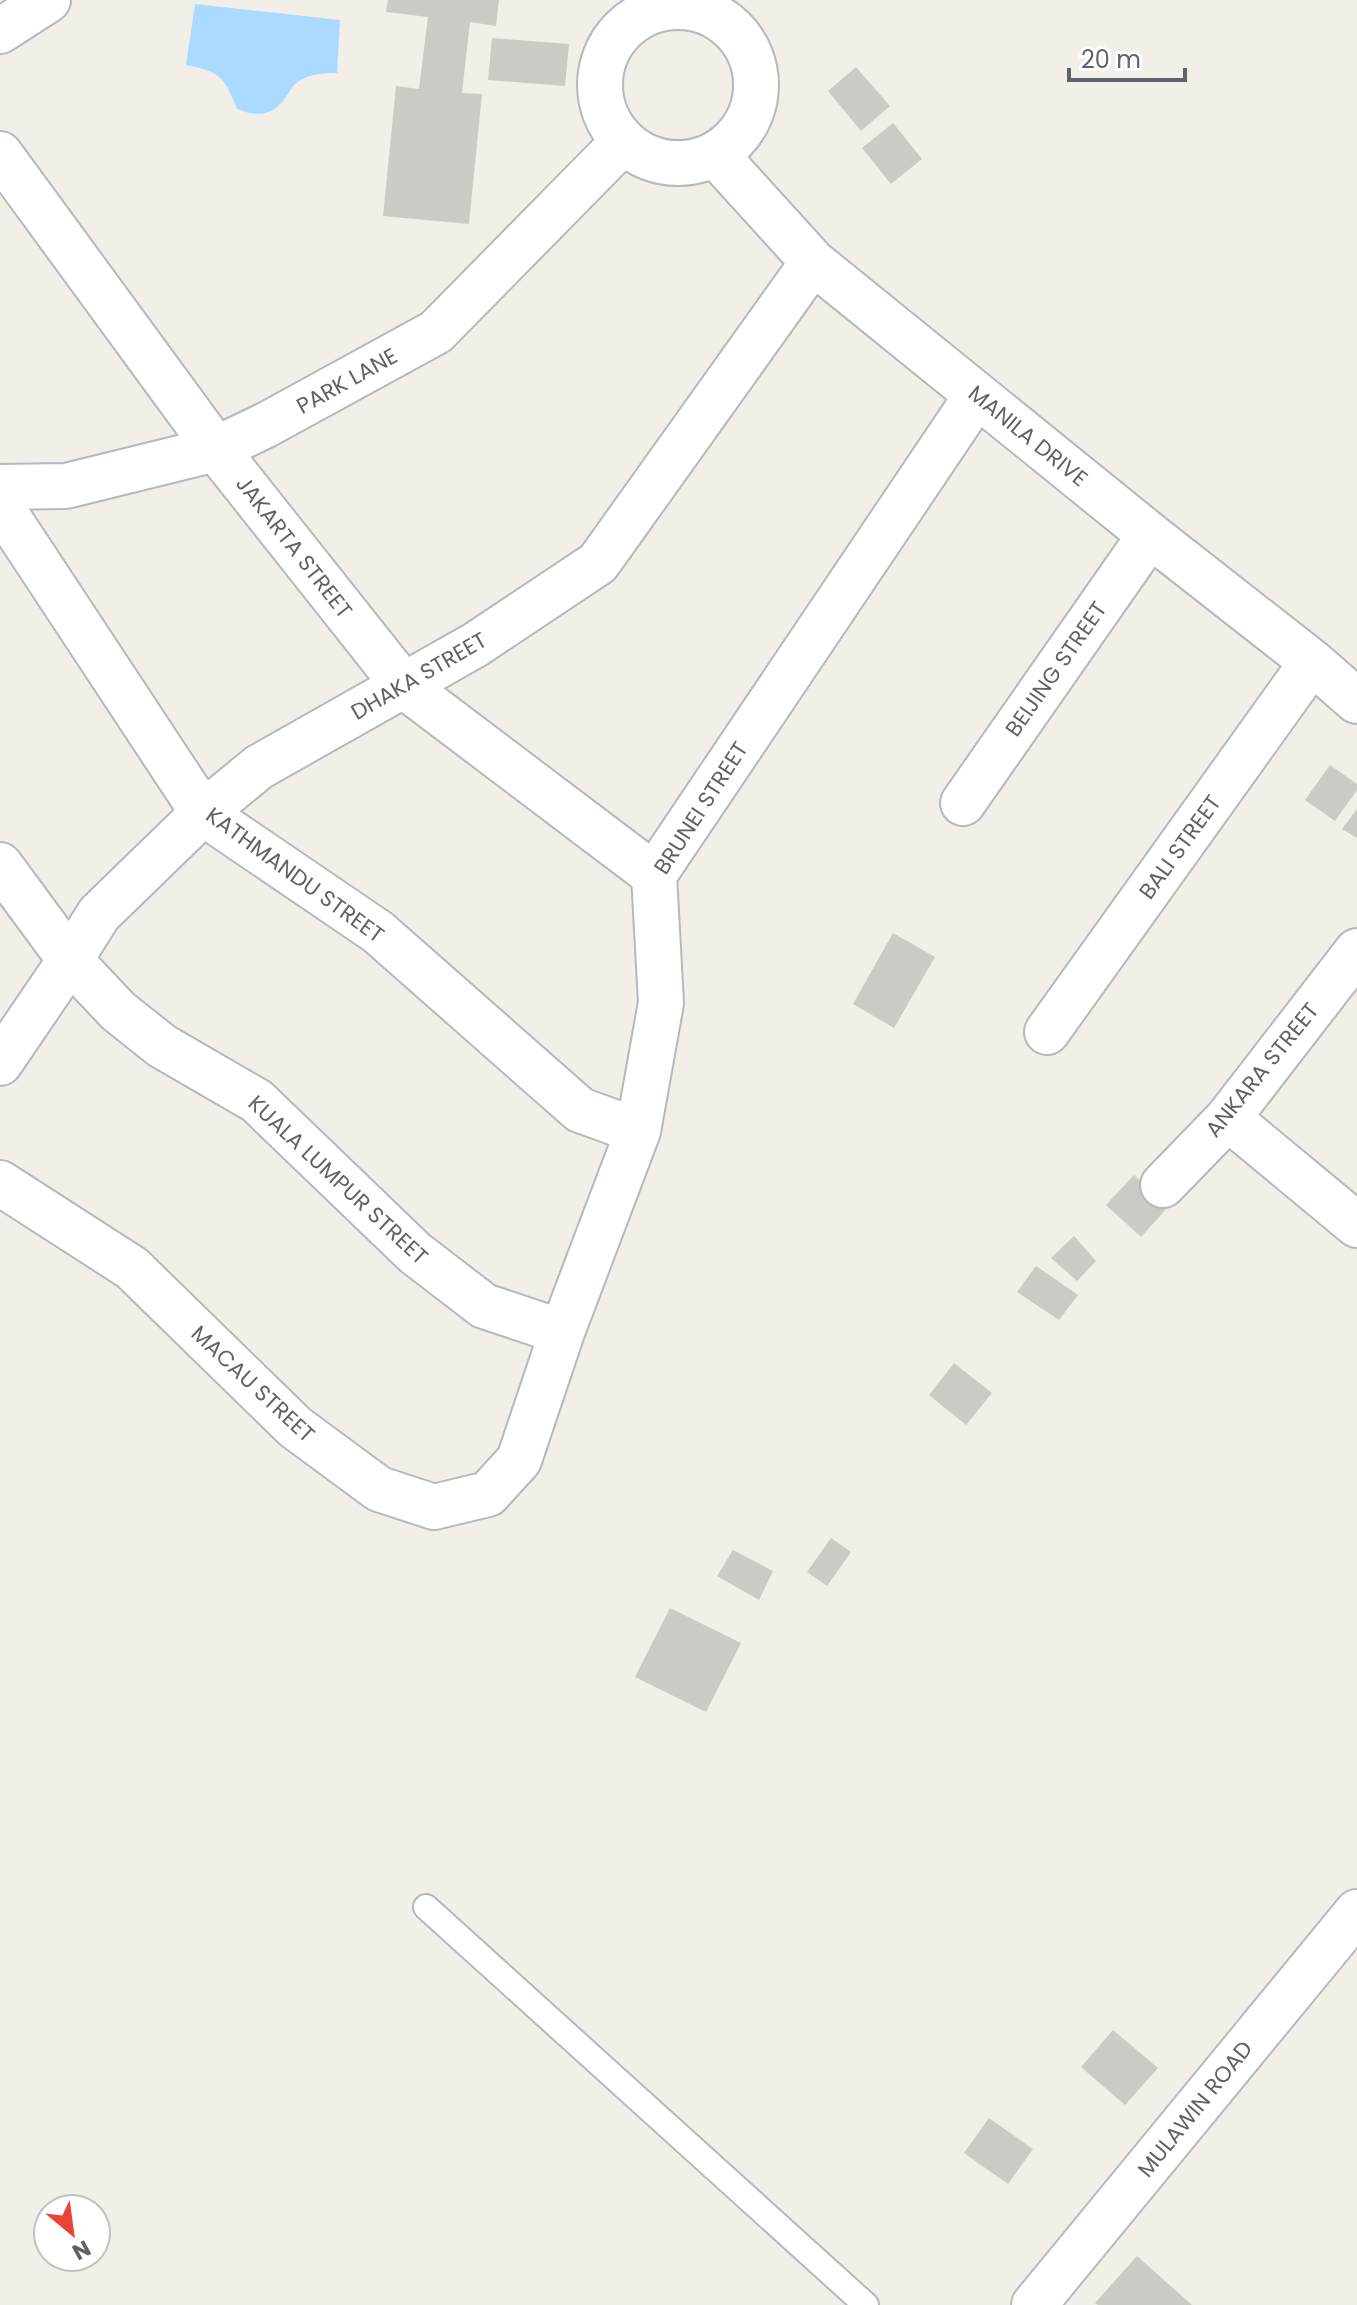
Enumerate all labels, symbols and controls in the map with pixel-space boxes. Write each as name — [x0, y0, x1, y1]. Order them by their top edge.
scale bar — [1069, 32, 1185, 82]
text: 20 m — [1081, 43, 1141, 76]
street label: PARK LANE — [291, 341, 403, 421]
street label: MANILA DRIVE — [962, 378, 1094, 494]
street label: JAKARTA STREET — [228, 469, 360, 625]
street label: BEIJING STREET — [998, 595, 1114, 743]
street label: DHAKA STREET — [345, 624, 493, 727]
street label: BRUNEI STREET — [646, 736, 756, 880]
street label: BALI STREET — [1132, 789, 1228, 905]
street label: KATHMANDU STREET — [200, 800, 390, 950]
street label: ANKARA STREET — [1198, 996, 1326, 1144]
street label: KUALA LUMPUR STREET — [241, 1088, 435, 1272]
street label: MACAU STREET — [184, 1318, 322, 1450]
street label: MULAWIN ROAD — [1130, 2034, 1260, 2184]
north arrow — [32, 2193, 112, 2273]
text: N — [67, 2232, 96, 2268]

